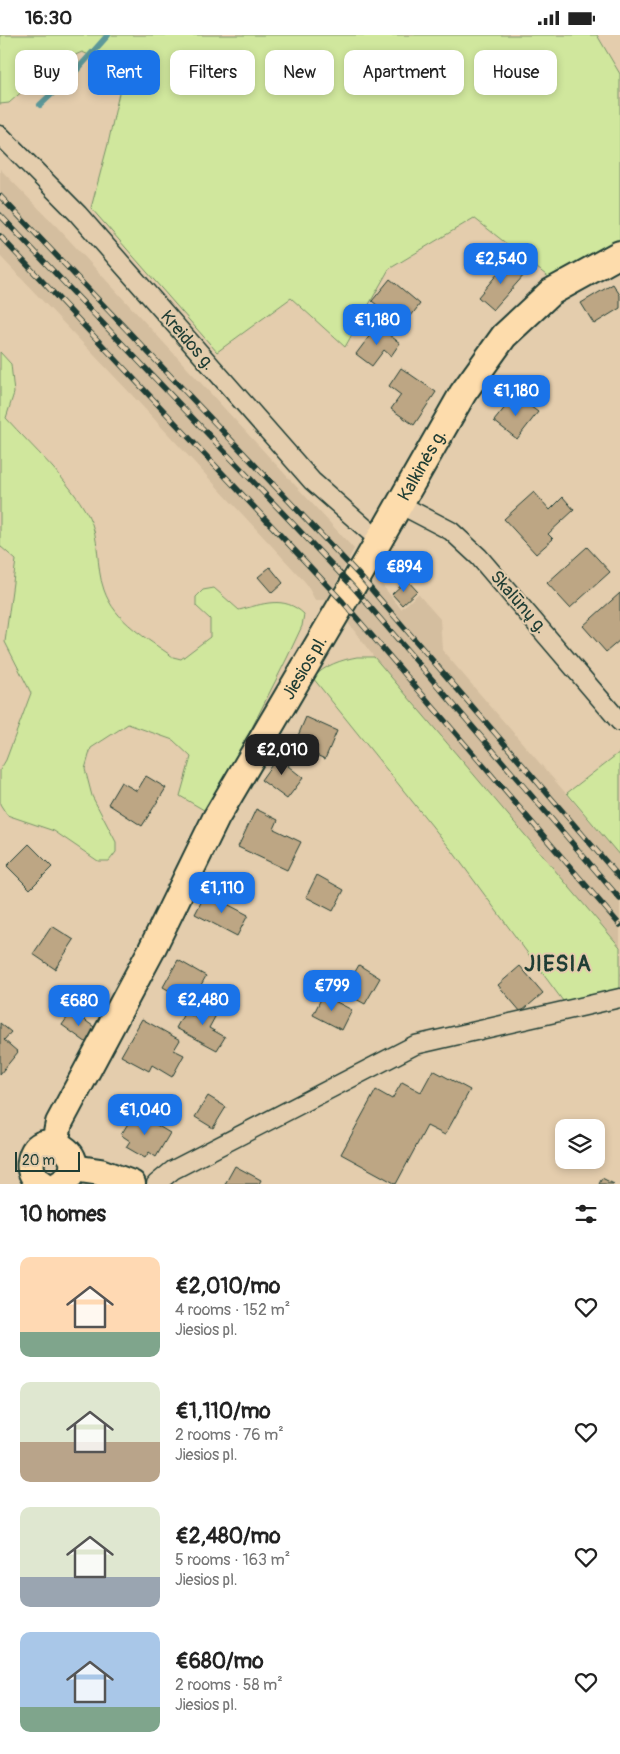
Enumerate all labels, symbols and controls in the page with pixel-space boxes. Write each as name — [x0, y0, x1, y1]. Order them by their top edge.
text: 16:30 — [25, 6, 72, 30]
chip: Buy — [15, 50, 78, 95]
chip: Rent — [88, 50, 160, 95]
chip: Filters — [170, 50, 255, 95]
chip: New — [265, 50, 334, 95]
chip: Apartment — [344, 50, 464, 95]
chip: House — [474, 50, 557, 95]
pin: €2,540 — [460, 243, 542, 285]
text: €2,540 — [475, 249, 527, 269]
pin: €1,180 — [336, 303, 418, 346]
street label: Kreidos g. — [155, 306, 220, 375]
text: €1,180 — [354, 310, 400, 330]
pin: €1,180 — [475, 375, 557, 417]
text: €1,180 — [493, 381, 539, 401]
street label: Kalkinės g. — [393, 425, 452, 505]
pin: €894 — [374, 551, 434, 593]
text: €894 — [386, 557, 422, 577]
street label: Skalūnų g. — [485, 566, 552, 639]
street label: Jiesios pl. — [277, 632, 333, 704]
pin: €2,010 — [241, 733, 323, 776]
text: €2,010 — [256, 740, 308, 760]
pin: €1,110 — [181, 871, 263, 914]
text: €1,110 — [200, 878, 244, 898]
district label: JIESIA — [524, 950, 592, 978]
pin: €799 — [302, 969, 362, 1012]
text: €799 — [314, 976, 350, 996]
pin: €2,480 — [162, 983, 244, 1026]
pin: €680 — [49, 985, 109, 1027]
text: €2,480 — [177, 990, 229, 1010]
text: €680 — [60, 991, 98, 1011]
pin: €1,040 — [104, 1093, 186, 1136]
text: €1,040 — [119, 1100, 171, 1120]
map controls — [555, 1119, 605, 1169]
button: layers — [555, 1119, 605, 1169]
scale bar — [15, 1149, 80, 1172]
text: 20 m — [22, 1152, 55, 1169]
icon: filters — [572, 1200, 600, 1228]
text: 10 homes — [20, 1201, 106, 1228]
text: €2,010/mo — [175, 1273, 280, 1300]
icon: home — [60, 1277, 120, 1337]
icon: heart — [572, 1293, 600, 1321]
text: 4 rooms · 152 m² — [175, 1300, 290, 1320]
text: Jiesios pl. — [175, 1320, 237, 1340]
text: €1,110/mo — [175, 1398, 271, 1425]
icon: home — [60, 1402, 120, 1462]
icon: heart — [572, 1418, 600, 1446]
text: 2 rooms · 76 m² — [175, 1425, 284, 1445]
text: Jiesios pl. — [175, 1445, 237, 1465]
text: €2,480/mo — [175, 1523, 281, 1550]
icon: home — [60, 1527, 120, 1587]
icon: heart — [572, 1543, 600, 1571]
text: 5 rooms · 163 m² — [175, 1550, 290, 1570]
text: Jiesios pl. — [175, 1570, 237, 1590]
text: €680/mo — [175, 1648, 263, 1675]
icon: home — [60, 1652, 120, 1712]
icon: heart — [572, 1668, 600, 1696]
text: 2 rooms · 58 m² — [175, 1675, 283, 1695]
text: Jiesios pl. — [175, 1695, 237, 1715]

